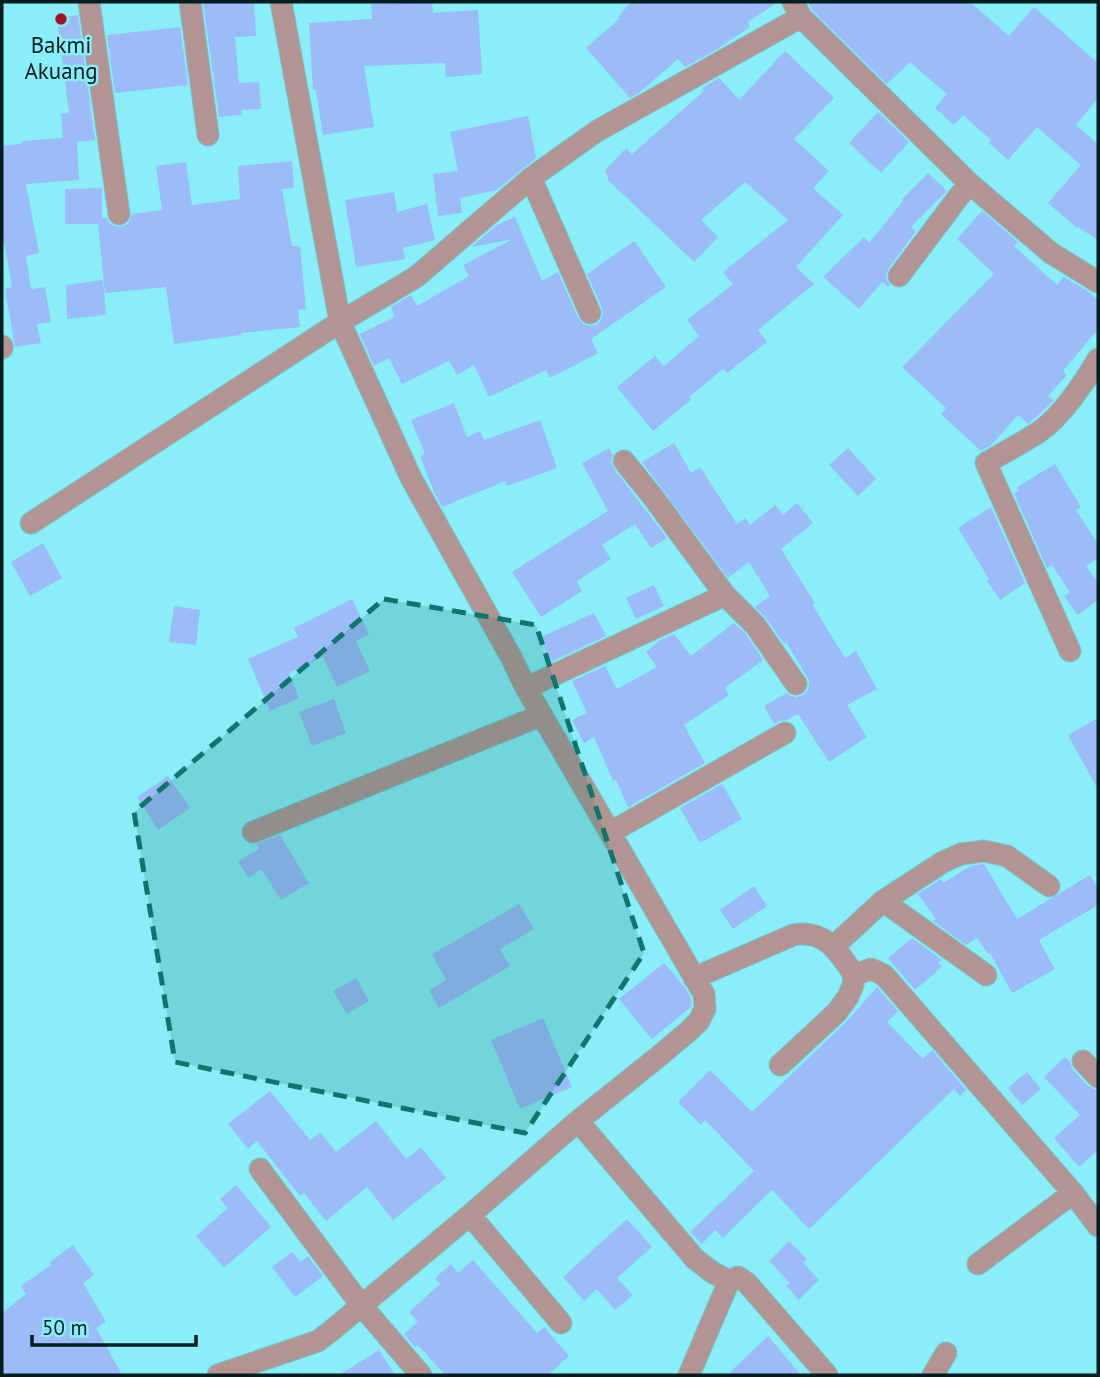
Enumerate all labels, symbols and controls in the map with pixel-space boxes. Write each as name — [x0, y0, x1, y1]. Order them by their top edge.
marker: Bakmi Akuang — [53, 11, 69, 27]
place label: Bakmi Akuang — [24, 30, 98, 85]
scale bar — [32, 1304, 196, 1348]
text: 50 m — [42, 1314, 88, 1341]

